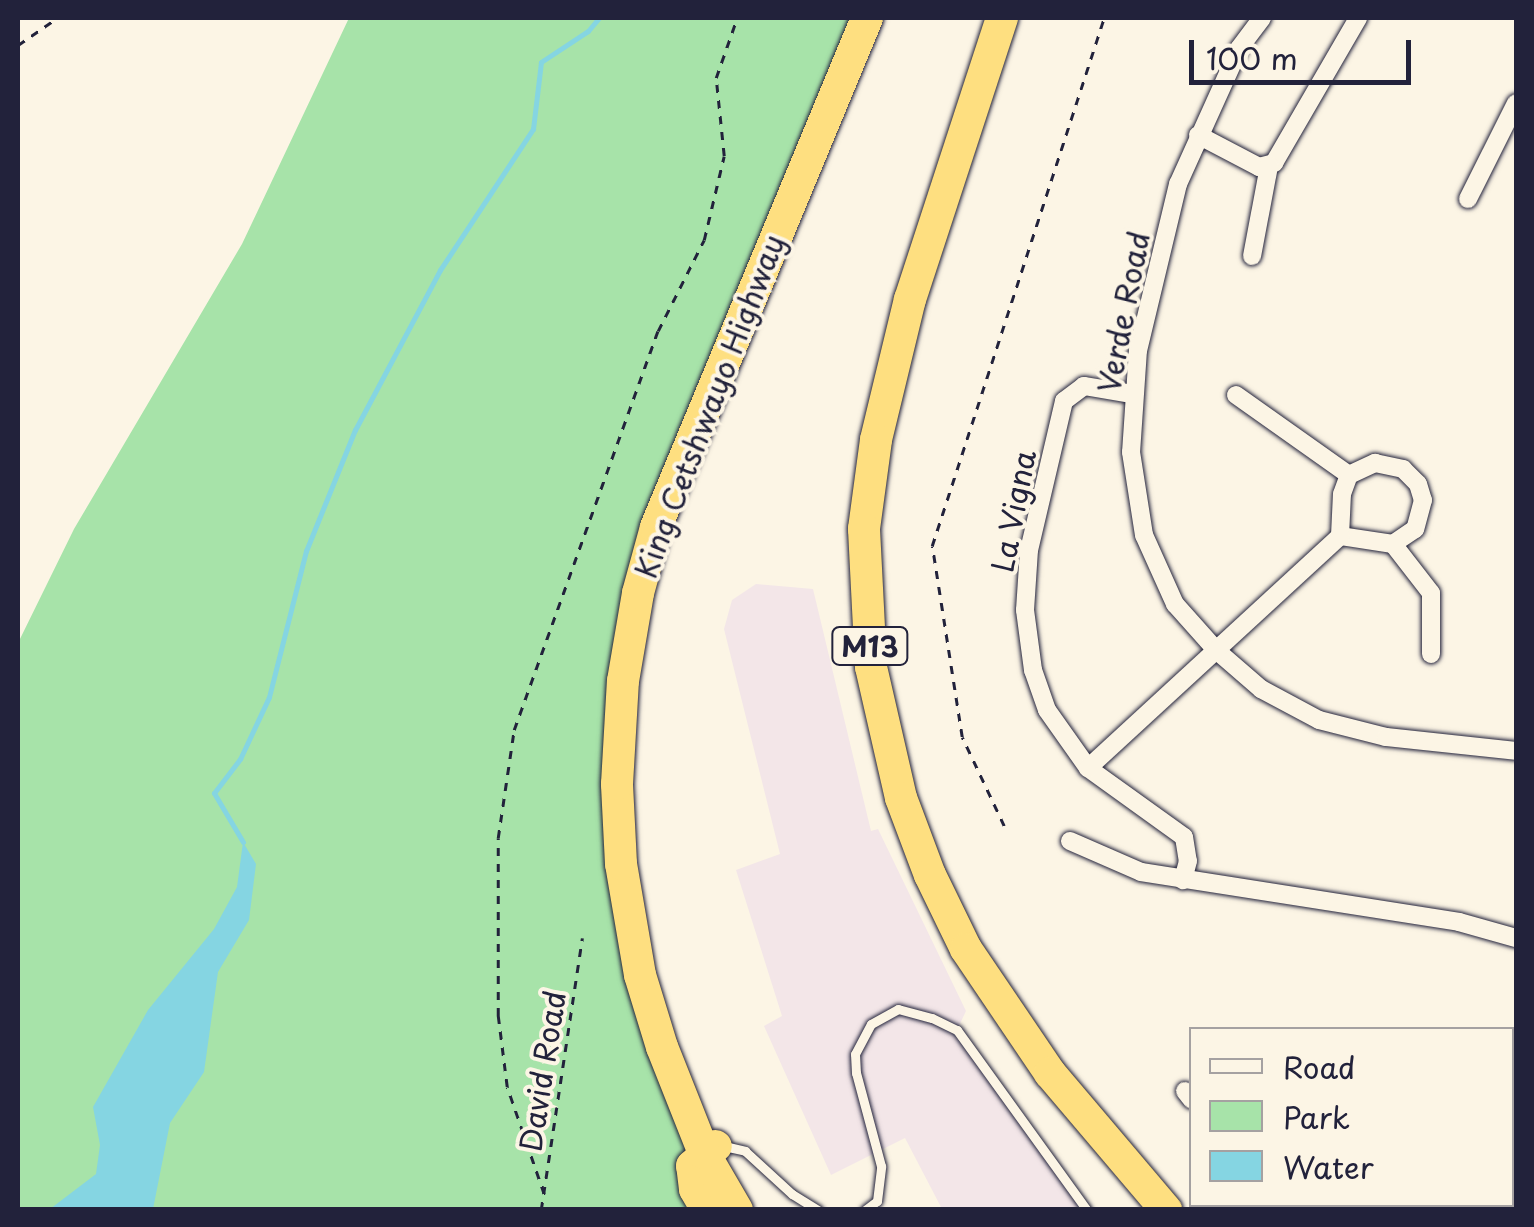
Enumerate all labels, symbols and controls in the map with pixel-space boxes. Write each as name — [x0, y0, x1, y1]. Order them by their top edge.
scale bar — [1194, 20, 1416, 82]
text: 100 m — [1206, 35, 1298, 80]
street label: King Cetshwayo Highway — [626, 228, 792, 584]
street label: Verde Road — [1090, 229, 1156, 395]
street label: La Vigna — [983, 445, 1043, 577]
road number: M13 — [830, 623, 910, 669]
street label: David Road — [511, 987, 573, 1155]
legend — [1189, 1027, 1514, 1207]
text: Road — [1283, 1044, 1356, 1089]
text: Park — [1283, 1094, 1350, 1139]
text: Water — [1283, 1144, 1374, 1189]

